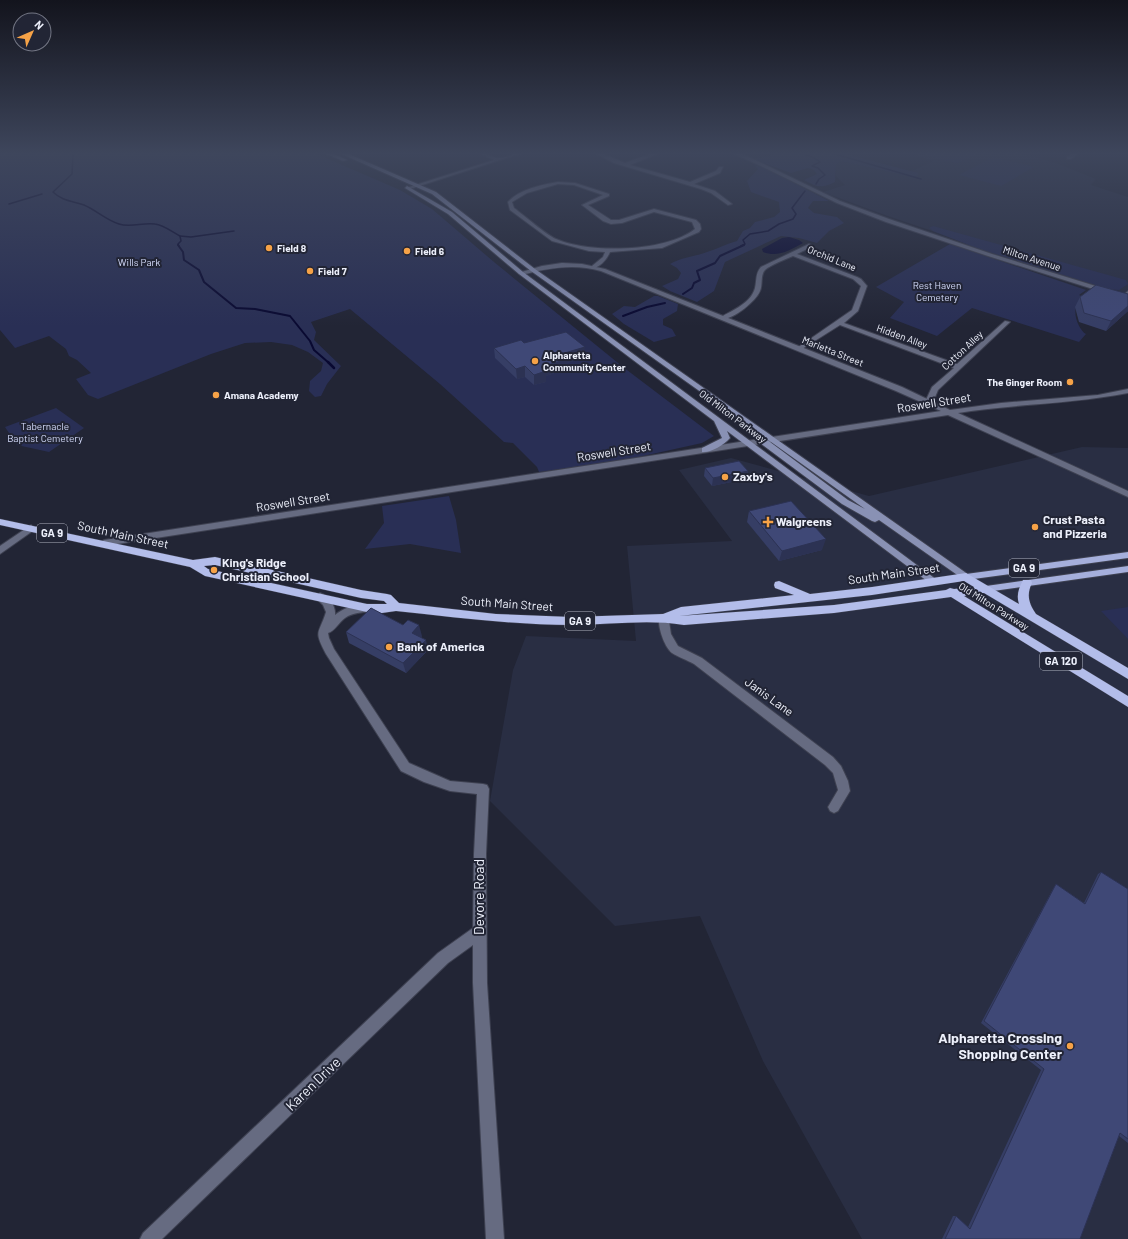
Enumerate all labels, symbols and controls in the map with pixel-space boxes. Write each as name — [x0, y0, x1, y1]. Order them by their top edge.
north arrow — [12, 12, 52, 52]
text: N — [32, 17, 47, 32]
place label: Field 8 — [277, 242, 307, 254]
marker: Field 8 — [264, 243, 274, 253]
street label: Orchid Lane — [806, 243, 858, 273]
street label: Milton Avenue — [1002, 243, 1062, 273]
place label: Field 6 — [415, 245, 445, 257]
marker: Field 6 — [402, 246, 412, 256]
park label: Wills Park — [118, 256, 160, 268]
place label: Field 7 — [318, 265, 347, 277]
marker: Field 7 — [305, 266, 315, 276]
park label: Rest Haven Cemetery — [913, 279, 961, 303]
street label: Hidden Alley — [875, 321, 929, 351]
street label: Cotton Alley — [939, 328, 985, 372]
street label: Marietta Street — [800, 333, 866, 369]
place label: Alpharetta Community Center — [543, 349, 626, 373]
marker: Alpharetta Community Center — [530, 356, 540, 366]
place label: The Ginger Room — [987, 376, 1062, 388]
marker: The Ginger Room — [1065, 377, 1075, 387]
street label: Old Milton Parkway — [697, 387, 769, 445]
place label: Amana Academy — [224, 389, 299, 401]
street label: Roswell Street — [896, 389, 972, 415]
marker: Amana Academy — [211, 390, 221, 400]
park label: Tabernacle Baptist Cemetery — [7, 420, 83, 444]
street label: Roswell Street — [576, 438, 652, 464]
place label: Zaxby's — [733, 469, 773, 483]
marker: Zaxby's — [720, 472, 730, 482]
street label: Roswell Street — [255, 488, 331, 514]
place label: Crust Pasta and Pizzeria — [1043, 512, 1107, 540]
place label: Walgreens — [776, 514, 832, 528]
marker: Walgreens — [763, 517, 773, 527]
street label: South Main Street — [76, 518, 170, 550]
marker: Crust Pasta and Pizzeria — [1030, 522, 1040, 532]
road number: GA 9 — [37, 524, 67, 542]
place label: King's Ridge Christian School — [222, 555, 309, 583]
road number: GA 9 — [1009, 559, 1039, 577]
street label: South Main Street — [847, 560, 941, 586]
marker: King's Ridge Christian School — [209, 565, 219, 575]
street label: Old Milton Parkway — [957, 580, 1032, 633]
street label: South Main Street — [460, 593, 554, 613]
road number: GA 9 — [565, 612, 595, 630]
place label: Bank of America — [397, 639, 485, 653]
marker: Bank of America — [384, 642, 394, 652]
road number: GA 120 — [1040, 652, 1082, 670]
street label: Janis Lane — [743, 674, 797, 718]
street label: Devore Road — [470, 859, 487, 935]
place label: Alpharetta Crossing Shopping Center — [938, 1029, 1063, 1062]
marker: Alpharetta Crossing Shopping Center — [1065, 1041, 1075, 1051]
street label: Karen Drive — [282, 1053, 344, 1114]

